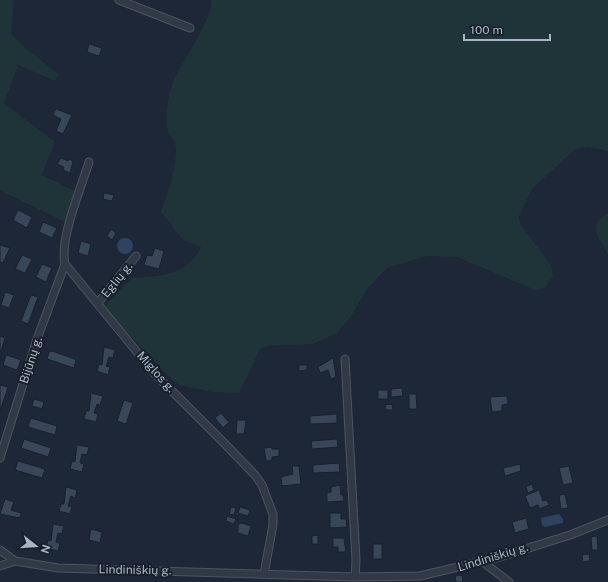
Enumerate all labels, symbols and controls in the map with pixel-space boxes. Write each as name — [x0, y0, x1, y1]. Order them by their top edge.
scale bar — [464, 16, 550, 42]
text: 100 m — [470, 23, 503, 37]
street label: Eglių g. — [99, 260, 135, 300]
street label: Bijūnų g. — [17, 335, 45, 385]
street label: Miglos g. — [134, 349, 178, 395]
north arrow — [16, 526, 56, 566]
street label: Lindiniškių g. — [456, 540, 530, 574]
text: N — [39, 543, 53, 555]
street label: Lindiniškių g. — [98, 562, 172, 578]

